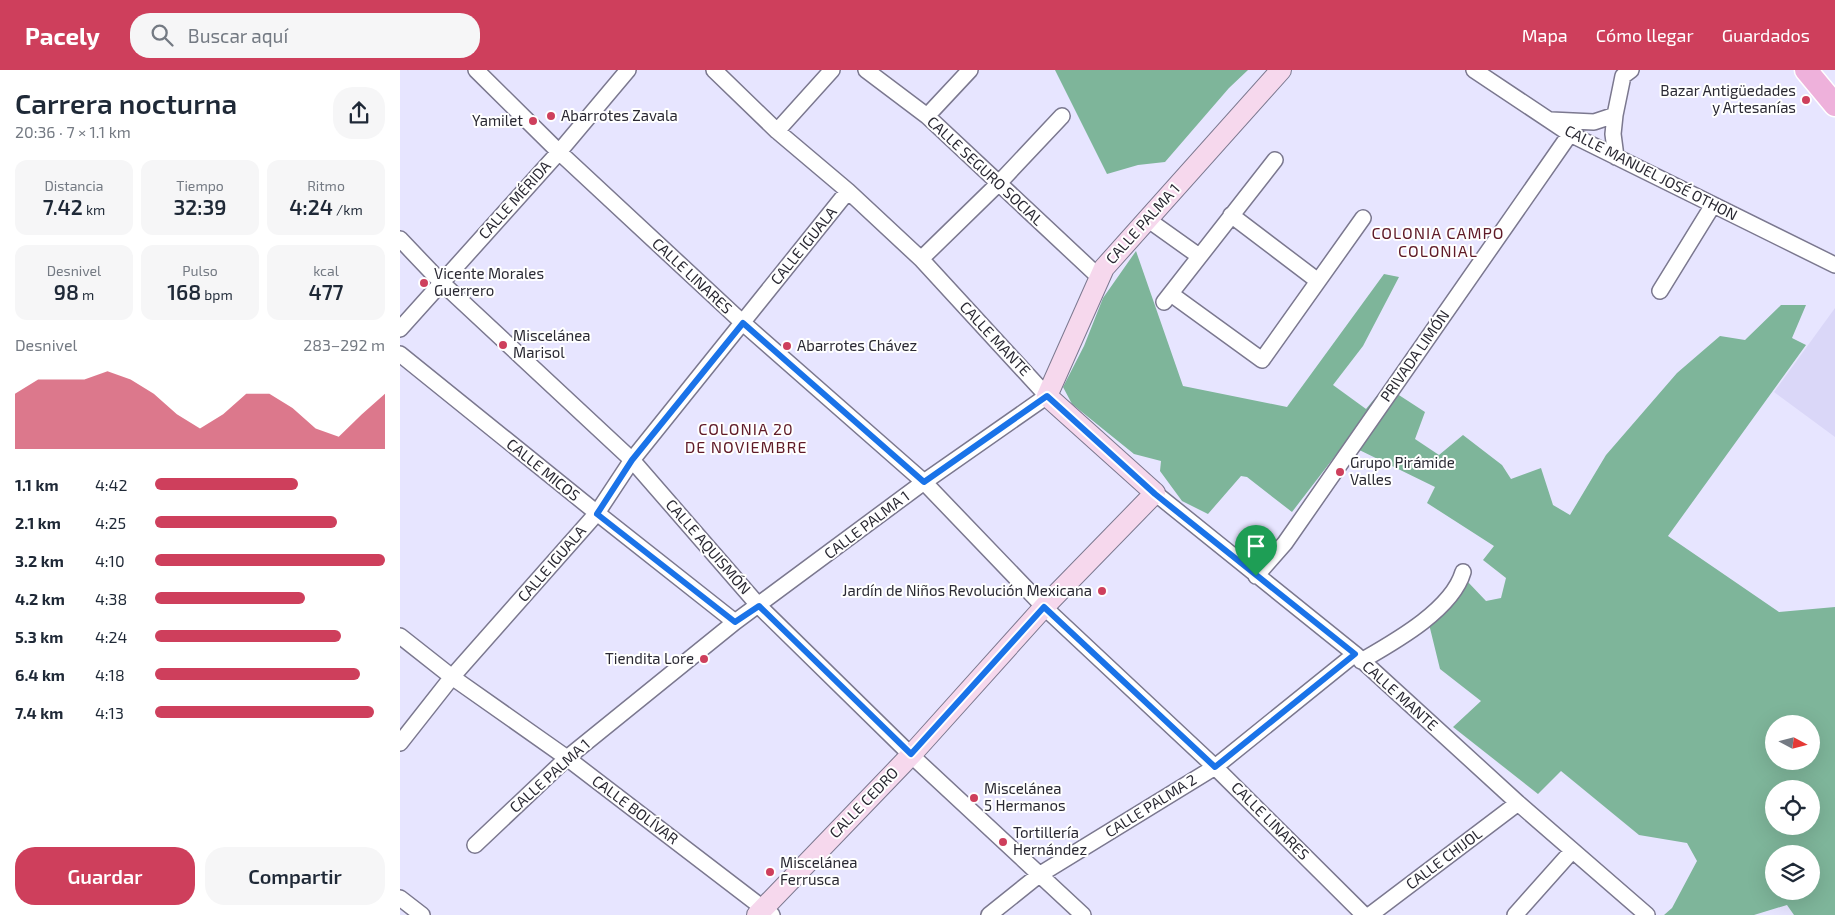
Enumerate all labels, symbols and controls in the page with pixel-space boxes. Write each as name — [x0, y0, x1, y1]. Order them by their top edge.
search box — [130, 13, 480, 58]
text: Pacely — [25, 21, 100, 50]
icon: search — [148, 21, 176, 49]
text: Buscar aquí — [188, 24, 288, 47]
text: Mapa — [1522, 24, 1568, 46]
text: Cómo llegar — [1596, 24, 1694, 46]
text: Guardados — [1722, 24, 1810, 46]
place label: Bazar Antigüedades y Artesanías — [1660, 81, 1796, 116]
text: Carrera nocturna — [15, 86, 237, 120]
button: share — [333, 87, 385, 139]
marker: Bazar Antigüedades y Artesanías — [1800, 94, 1812, 106]
place label: Abarrotes Zavala — [561, 106, 678, 124]
marker: Abarrotes Zavala — [545, 110, 557, 122]
place label: Yamilet — [472, 111, 523, 129]
street label: CALLE SEGURO SOCIAL — [924, 112, 1048, 229]
marker: Yamilet — [527, 115, 539, 127]
street label: CALLE MANUEL JOSÉ OTHON — [1562, 121, 1741, 224]
text: 20:36 · 7 × 1.1 km — [15, 122, 131, 141]
street label: CALLE MÉRIDA — [474, 156, 555, 242]
text: Distancia — [44, 177, 104, 194]
text: Tiempo — [176, 177, 224, 194]
text: Ritmo — [307, 177, 345, 194]
street label: CALLE PALMA 1 — [1101, 179, 1183, 267]
text: 7.42 — [43, 194, 83, 219]
text: 32:39 — [173, 194, 227, 219]
text: 4:24 — [289, 194, 333, 219]
text: km — [83, 201, 105, 218]
text: /km — [333, 201, 363, 218]
street label: CALLE IGUALA — [766, 202, 840, 288]
district label: COLONIA CAMPO COLONIAL — [1371, 223, 1505, 260]
street label: CALLE LINARES — [649, 234, 736, 317]
text: Desnivel — [47, 262, 101, 279]
text: Pulso — [182, 262, 218, 279]
text: kcal — [313, 262, 339, 279]
place label: Vicente Morales Guerrero — [434, 264, 544, 299]
marker: Vicente Morales Guerrero — [418, 277, 430, 289]
text: 98 — [54, 279, 79, 304]
text: 168 — [167, 279, 201, 304]
text: 477 — [308, 279, 344, 304]
text: m — [79, 286, 94, 303]
text: bpm — [201, 286, 233, 303]
street label: CALLE MANTE — [957, 297, 1035, 379]
street label: PRIVADA LIMÓN — [1376, 306, 1452, 405]
place label: Miscelánea Marisol — [513, 326, 590, 361]
text: Desnivel — [15, 335, 77, 354]
text: 283–292 m — [303, 335, 385, 354]
place label: Abarrotes Chávez — [797, 336, 917, 354]
marker: Miscelánea Marisol — [497, 339, 509, 351]
marker: Abarrotes Chávez — [781, 340, 793, 352]
district label: COLONIA 20 DE NOVIEMBRE — [685, 419, 807, 456]
street label: CALLE MICOS — [503, 434, 584, 504]
place label: Grupo Pirámide Valles — [1350, 453, 1455, 488]
marker: Grupo Pirámide Valles — [1334, 466, 1346, 478]
text: 1.1 km — [15, 475, 59, 494]
text: 4:42 — [95, 475, 127, 494]
street label: CALLE PALMA 1 — [820, 486, 912, 562]
street label: CALLE AQUISMÓN — [662, 495, 755, 598]
text: 2.1 km — [15, 513, 61, 532]
text: 4:25 — [95, 513, 126, 532]
street label: CALLE IGUALA — [513, 521, 590, 605]
pin — [1235, 525, 1277, 576]
icon: arrive — [1242, 532, 1270, 560]
text: 3.2 km — [15, 551, 64, 570]
text: 4:10 — [95, 551, 125, 570]
place label: Jardín de Niños Revolución Mexicana — [842, 581, 1092, 599]
marker: Jardín de Niños Revolución Mexicana — [1096, 585, 1108, 597]
text: 4.2 km — [15, 589, 65, 608]
text: 4:38 — [95, 589, 127, 608]
text: 5.3 km — [15, 627, 63, 646]
text: 4:24 — [95, 627, 127, 646]
place label: Tiendita Lore — [605, 649, 694, 667]
marker: Tiendita Lore — [698, 653, 710, 665]
street label: CALLE MANTE — [1359, 657, 1442, 734]
text: 6.4 km — [15, 665, 65, 684]
text: 4:18 — [95, 665, 125, 684]
text: 7.4 km — [15, 703, 63, 722]
text: 4:13 — [95, 703, 124, 722]
north arrow — [1765, 715, 1820, 770]
map controls — [1765, 715, 1820, 900]
street label: CALLE PALMA 1 — [505, 734, 593, 816]
street label: CALLE CEDRO — [825, 763, 901, 841]
street label: CALLE PALMA 2 — [1101, 770, 1199, 840]
street label: CALLE BOLÍVAR — [589, 771, 682, 847]
street label: CALLE LINARES — [1228, 778, 1313, 863]
place label: Miscelánea 5 Hermanos — [984, 779, 1066, 814]
button: locate — [1765, 780, 1820, 835]
marker: Miscelánea 5 Hermanos — [968, 792, 980, 804]
place label: Tortillería Hernández — [1013, 823, 1087, 858]
street label: CALLE CHIJOL — [1402, 824, 1485, 893]
marker: Tortillería Hernández — [997, 836, 1009, 848]
button: layers — [1765, 845, 1820, 900]
button: Guardar — [15, 847, 195, 905]
button: Compartir — [205, 847, 385, 905]
place label: Miscelánea Ferrusca — [780, 853, 857, 888]
marker: Miscelánea Ferrusca — [764, 866, 776, 878]

